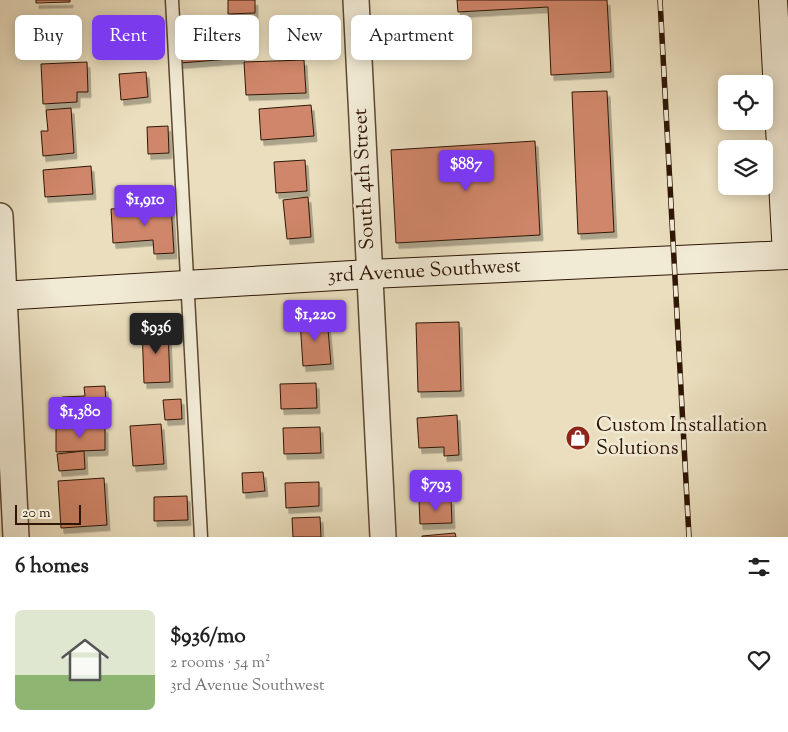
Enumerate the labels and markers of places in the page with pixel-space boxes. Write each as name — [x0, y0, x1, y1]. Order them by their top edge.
pin: $887 — [436, 150, 496, 192]
pin: $1,910 — [104, 184, 186, 227]
pin: $1,220 — [274, 300, 356, 342]
pin: $936 — [126, 312, 186, 355]
pin: $1,380 — [39, 396, 121, 439]
place label: Custom Installation Solutions — [596, 412, 768, 464]
shop icon: Custom Installation Solutions — [565, 425, 591, 451]
pin: $793 — [406, 470, 466, 512]

